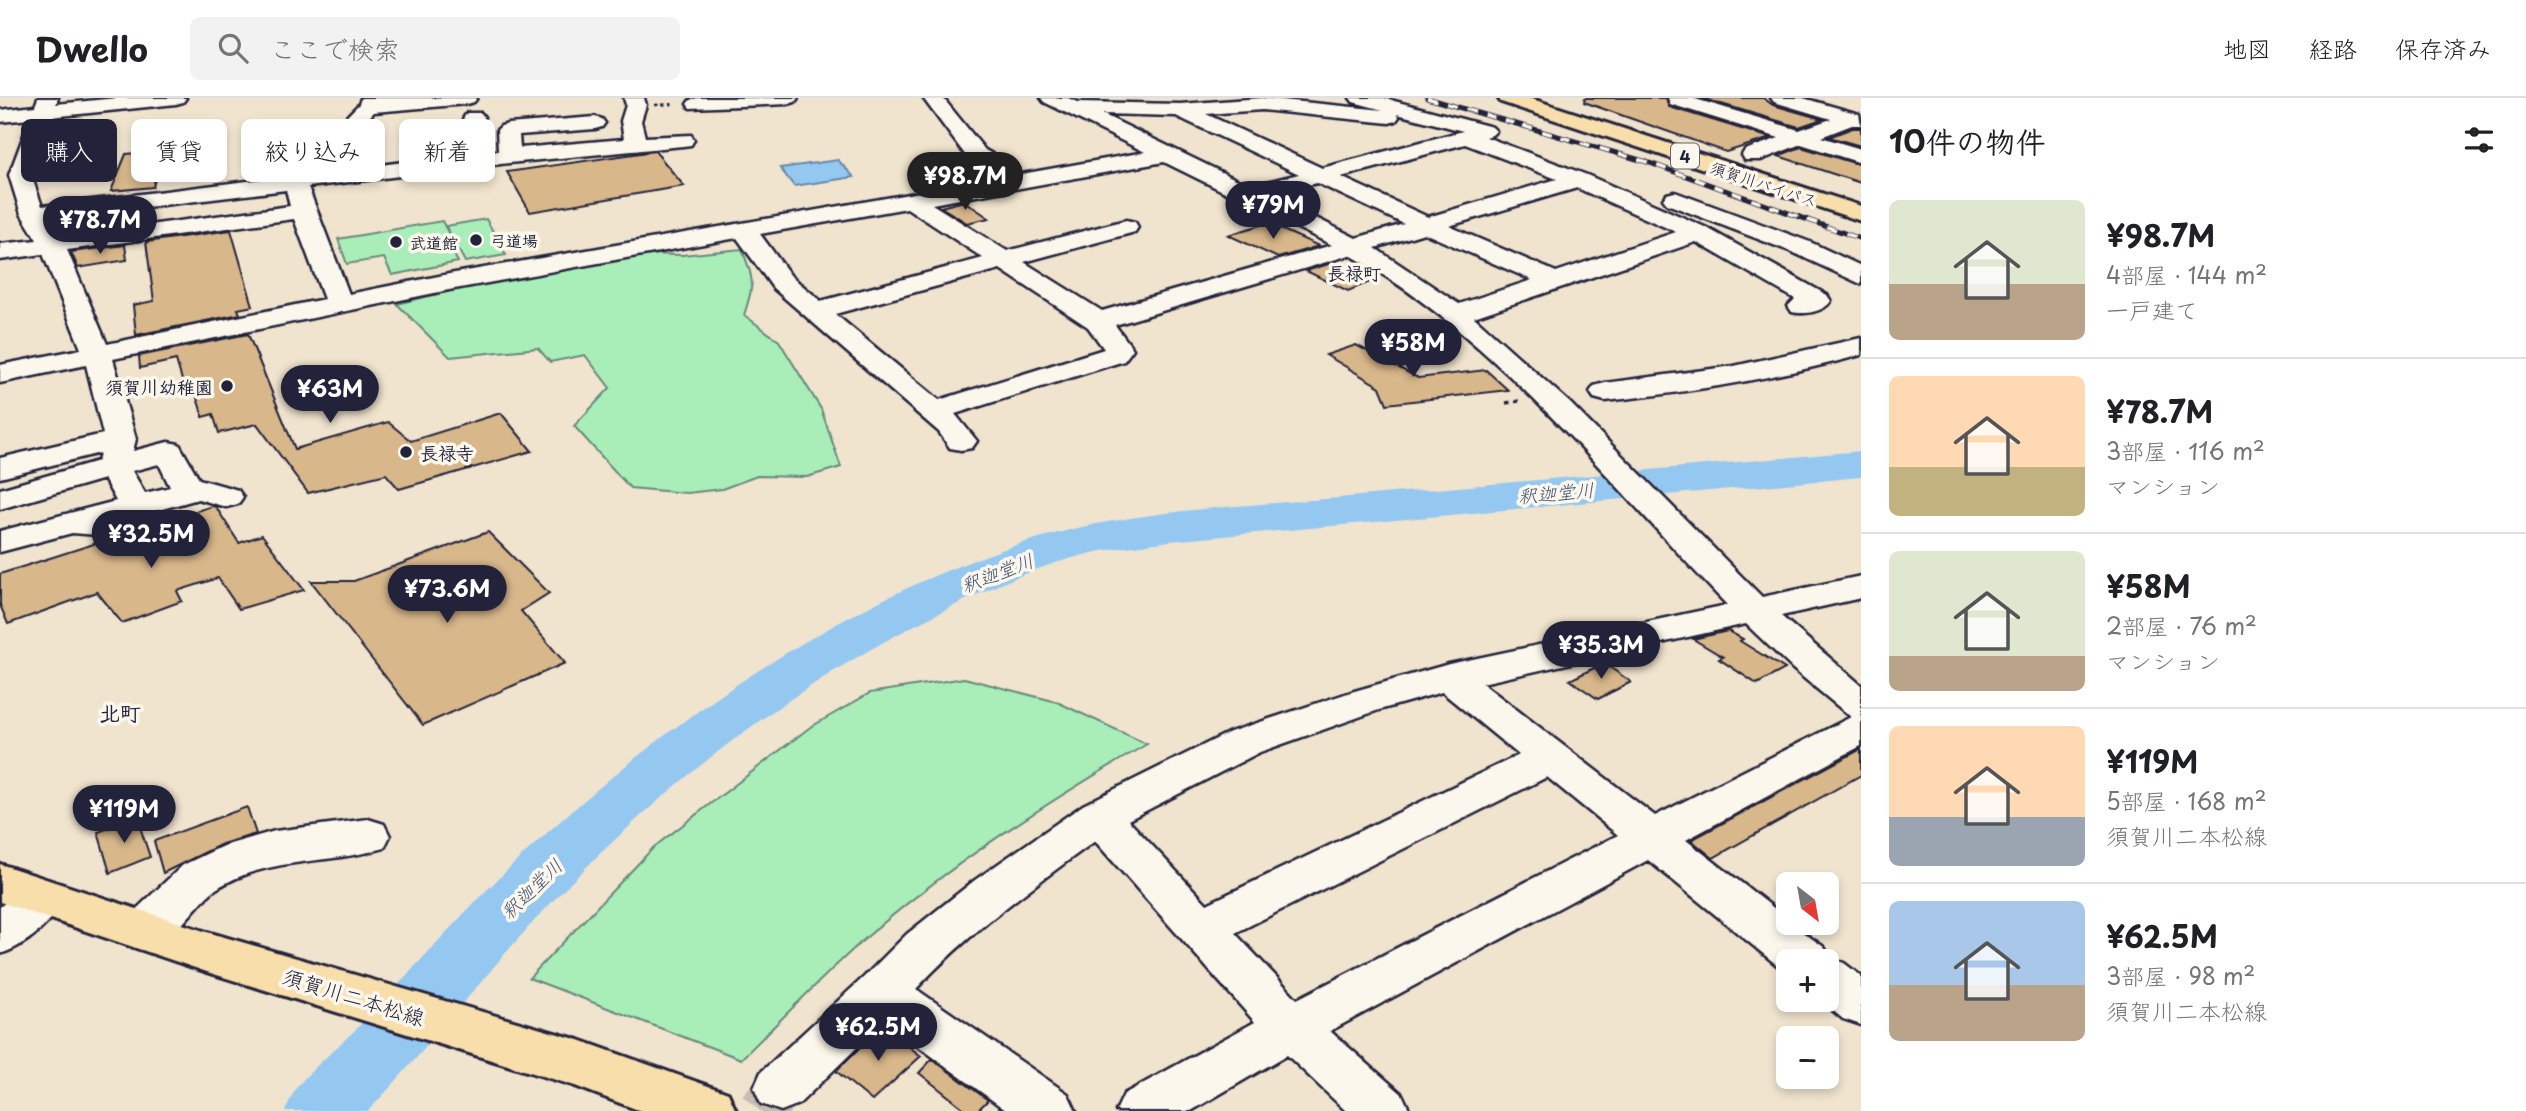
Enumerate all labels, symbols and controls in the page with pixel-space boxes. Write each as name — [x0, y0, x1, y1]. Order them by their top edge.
search box — [190, 17, 680, 80]
text: Dwello — [35, 23, 148, 73]
icon: search — [214, 29, 252, 67]
text: ここで検索 — [270, 29, 400, 68]
text: 地図 — [2223, 30, 2271, 66]
text: 経路 — [2309, 30, 2357, 66]
text: 保存済み — [2395, 30, 2491, 66]
text: 10件の物件 — [1889, 118, 2046, 163]
chip: 購入 — [21, 119, 117, 182]
chip: 賃貸 — [131, 119, 227, 182]
chip: 絞り込み — [241, 119, 385, 182]
chip: 新着 — [399, 119, 495, 182]
icon: filters — [2460, 121, 2498, 159]
road number: 4 — [1671, 144, 1699, 169]
pin: ¥98.7M — [908, 152, 1022, 212]
street label: 須賀川バイパス — [1707, 154, 1821, 212]
text: ¥98.7M — [923, 157, 1007, 192]
pin: ¥79M — [1232, 181, 1314, 241]
text: ¥79M — [1242, 186, 1305, 221]
pin: ¥78.7M — [43, 197, 157, 256]
text: ¥78.7M — [59, 201, 141, 236]
text: ¥98.7M — [2106, 212, 2215, 257]
place label: 弓道場 — [490, 228, 538, 252]
icon: home — [1945, 228, 2029, 312]
place label: 武道館 — [410, 230, 458, 254]
marker: 弓道場 — [468, 232, 484, 248]
marker: 武道館 — [388, 234, 404, 250]
text: 4部屋 · 144 m² — [2106, 257, 2267, 292]
district label: 長禄町 — [1327, 259, 1381, 286]
text: 一戸建て — [2106, 292, 2198, 327]
pin: ¥58M — [1372, 320, 1454, 379]
text: ¥58M — [1381, 324, 1445, 359]
pin: ¥63M — [289, 366, 371, 425]
text: ¥63M — [297, 370, 363, 405]
place label: 須賀川幼稚園 — [105, 373, 213, 400]
marker: 須賀川幼稚園 — [219, 378, 235, 394]
text: ¥78.7M — [2106, 388, 2213, 433]
icon: home — [1945, 404, 2029, 488]
text: 3部屋 · 116 m² — [2106, 433, 2265, 468]
place label: 長禄寺 — [420, 439, 474, 466]
marker: 長禄寺 — [398, 444, 414, 460]
text: マンション — [2106, 468, 2220, 503]
water label: 釈迦堂川 — [1517, 475, 1595, 509]
pin: ¥32.5M — [94, 510, 208, 570]
text: ¥32.5M — [108, 515, 194, 550]
water label: 釈迦堂川 — [956, 545, 1038, 599]
text: ¥58M — [2106, 563, 2191, 608]
pin: ¥73.6M — [390, 566, 504, 625]
text: ¥73.6M — [404, 570, 490, 605]
icon: home — [1945, 579, 2029, 663]
text: 2部屋 · 76 m² — [2106, 608, 2257, 643]
pin: ¥35.3M — [1544, 622, 1658, 681]
text: ¥35.3M — [1558, 626, 1644, 661]
text: マンション — [2106, 643, 2220, 678]
district label: 北町 — [99, 696, 141, 728]
text: ¥119M — [2106, 738, 2198, 783]
icon: home — [1945, 754, 2029, 838]
text: 5部屋 · 168 m² — [2106, 783, 2267, 818]
pin: ¥119M — [75, 786, 173, 845]
text: ¥119M — [89, 790, 159, 825]
text: 須賀川二本松線 — [2106, 818, 2267, 853]
water label: 釈迦堂川 — [494, 852, 568, 924]
north arrow — [1776, 872, 1839, 934]
map controls — [1776, 872, 1839, 1089]
text: ¥62.5M — [2106, 913, 2218, 958]
icon: home — [1945, 929, 2029, 1013]
button: + — [1776, 949, 1839, 1012]
text: 3部屋 · 98 m² — [2106, 958, 2255, 993]
street label: 須賀川二本松線 — [279, 959, 429, 1033]
text: 須賀川二本松線 — [2106, 993, 2267, 1028]
pin: ¥62.5M — [821, 1004, 935, 1063]
text: ¥62.5M — [835, 1008, 921, 1043]
button: − — [1776, 1026, 1839, 1089]

